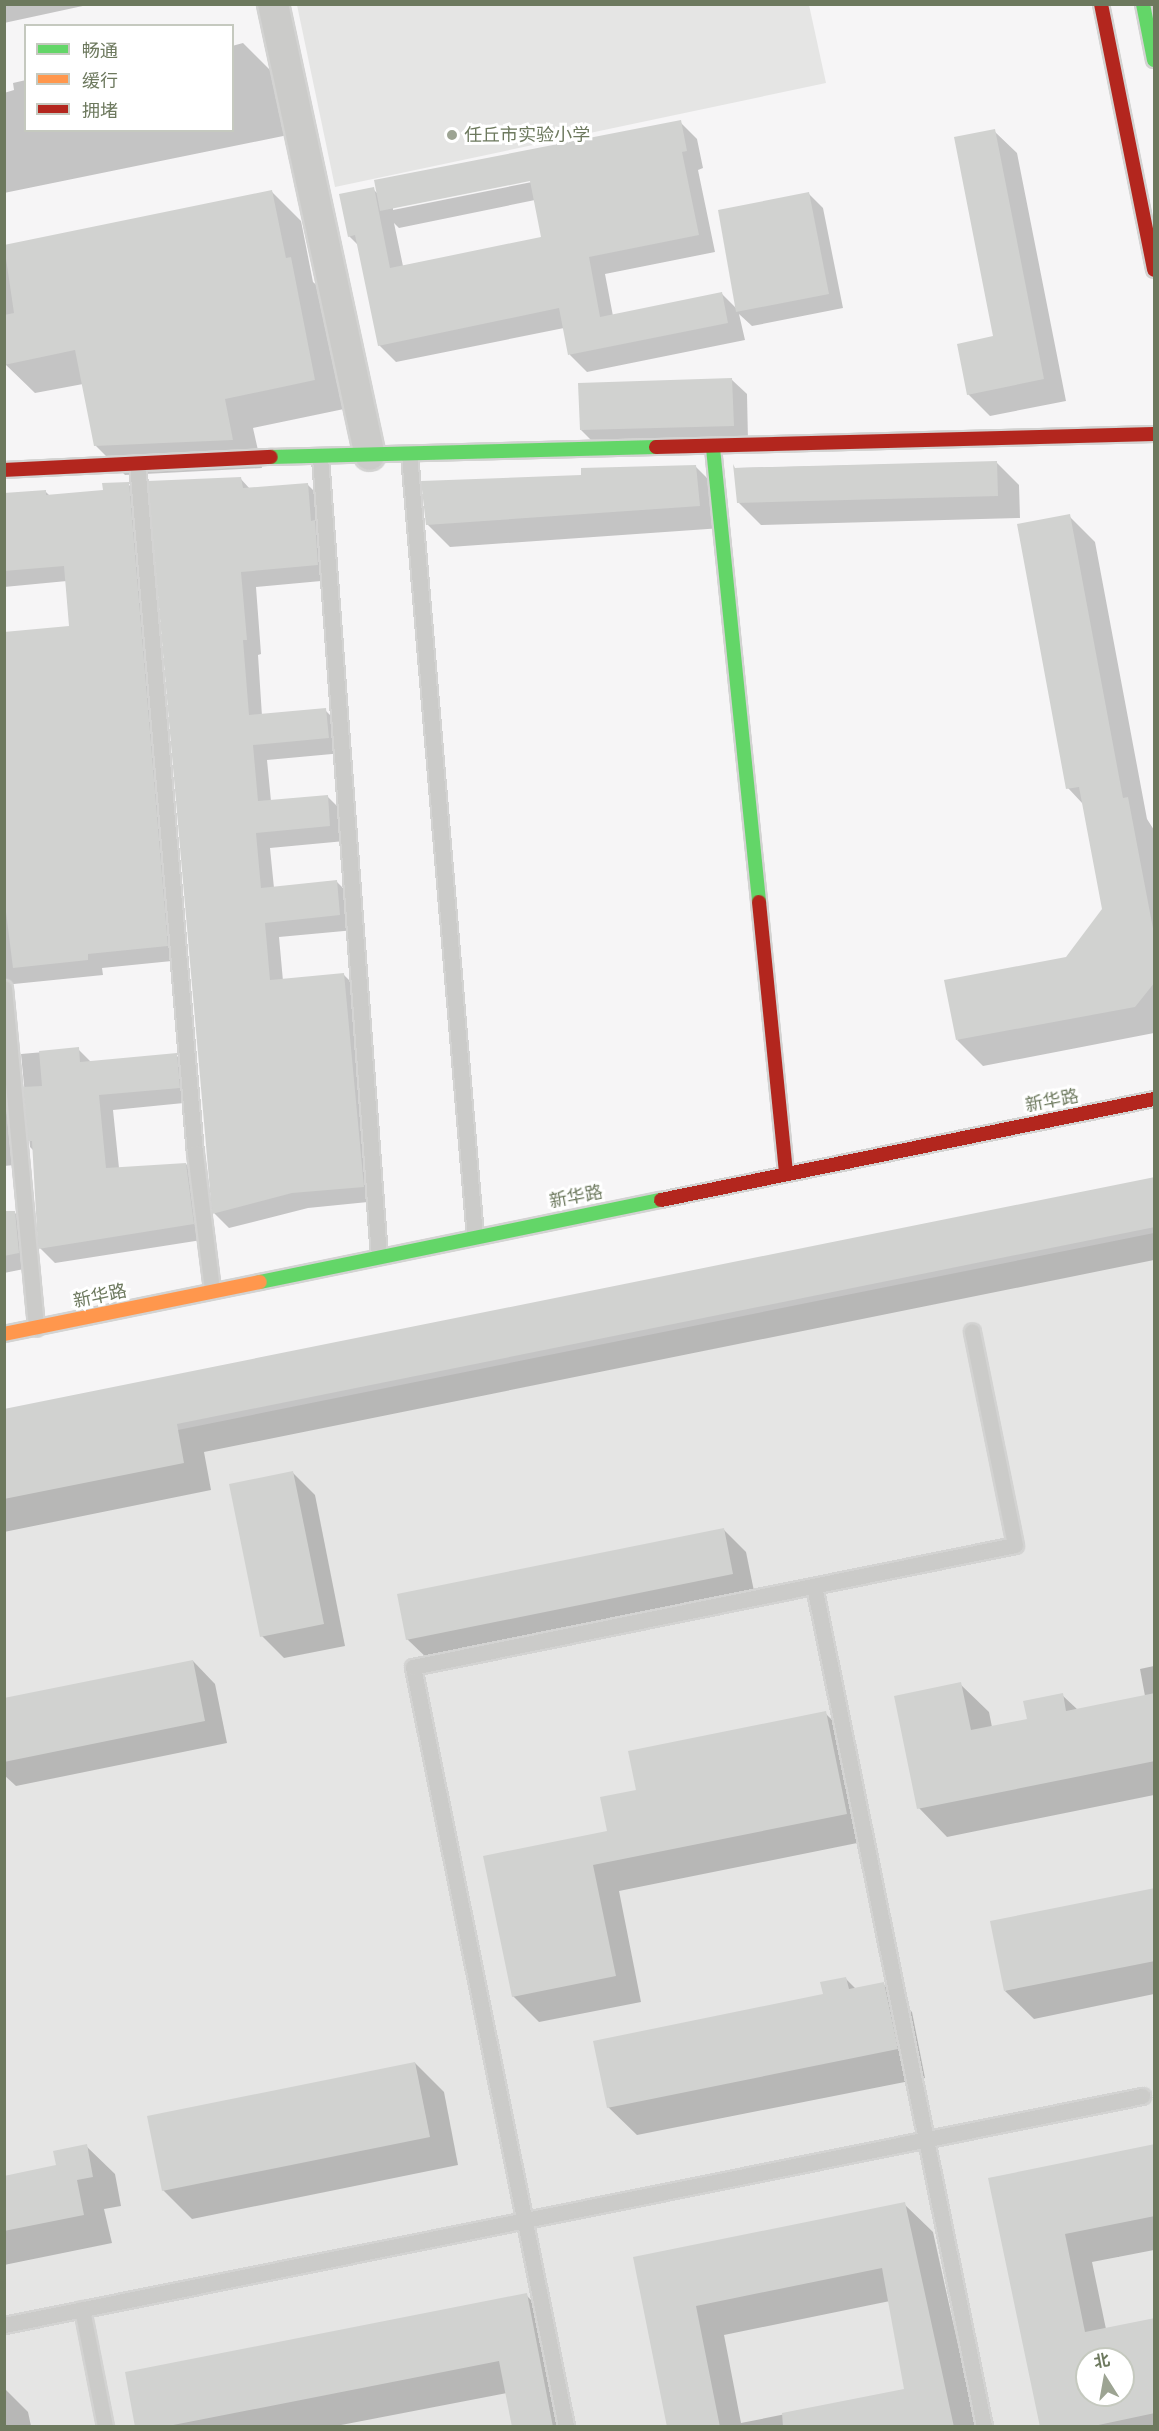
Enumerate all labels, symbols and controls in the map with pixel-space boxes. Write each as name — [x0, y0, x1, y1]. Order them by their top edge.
legend — [24, 24, 234, 132]
text: 畅通 — [82, 40, 118, 62]
text: 缓行 — [82, 70, 118, 92]
text: 拥堵 — [82, 100, 118, 122]
place label: 任丘市实验小学 — [464, 124, 590, 146]
marker: 任丘市实验小学 — [445, 128, 459, 142]
street label: 新华路 — [1023, 1085, 1081, 1117]
street label: 新华路 — [547, 1181, 605, 1213]
street label: 新华路 — [71, 1280, 129, 1312]
north arrow — [1075, 2347, 1135, 2407]
text: 北 — [1092, 2350, 1112, 2372]

